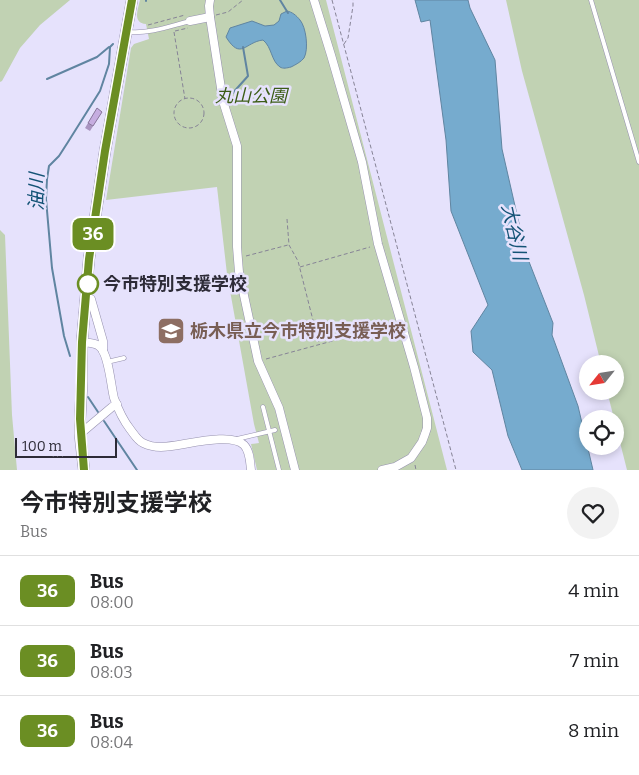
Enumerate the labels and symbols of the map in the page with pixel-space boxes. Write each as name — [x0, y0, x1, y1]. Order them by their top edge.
park label: 丸山公園 — [215, 85, 290, 107]
water label: 油川 — [25, 171, 48, 211]
water label: 大谷川 — [497, 202, 533, 264]
line badge: 36 — [70, 218, 116, 250]
marker: 今市特別支援学校 — [77, 273, 99, 295]
place label: 今市特別支援学校 — [103, 273, 247, 295]
school or university icon: 栃木県立今市特別支援学校 — [156, 316, 186, 346]
place label: 栃木県立今市特別支援学校 — [190, 320, 406, 342]
north arrow — [579, 355, 624, 400]
scale bar — [15, 435, 118, 458]

